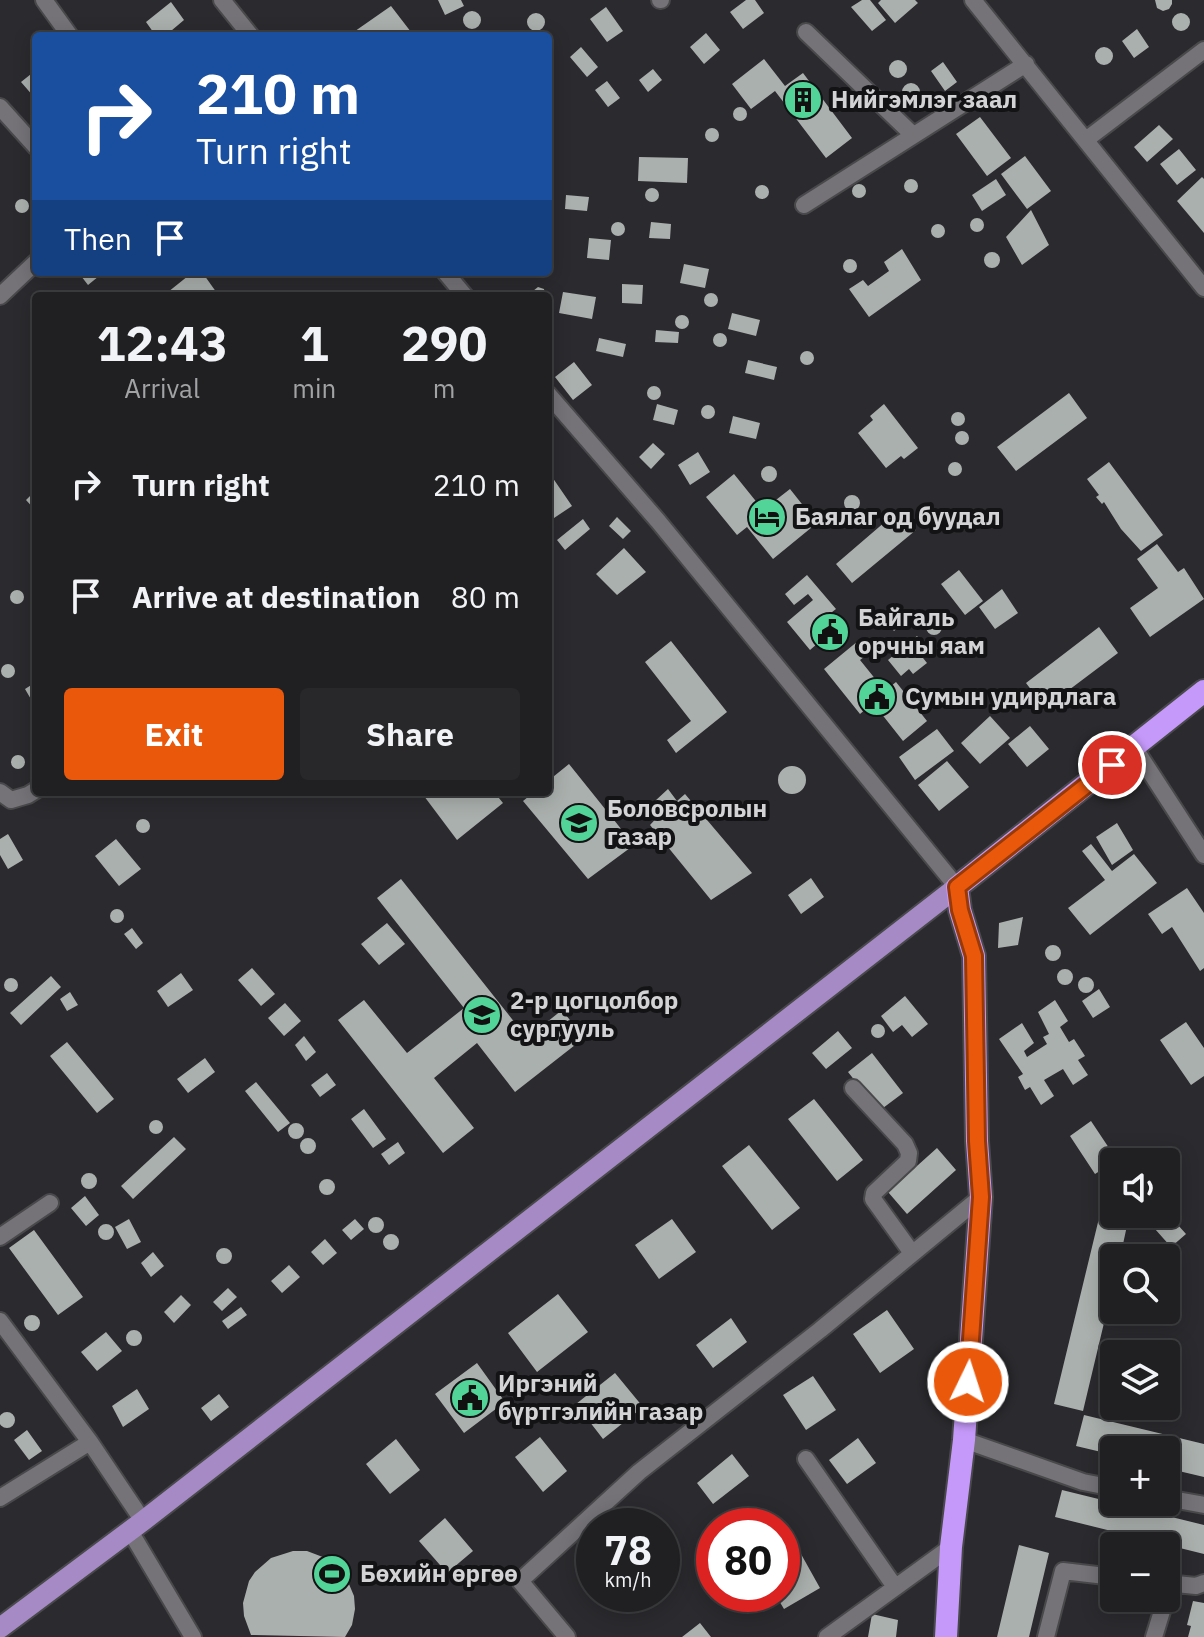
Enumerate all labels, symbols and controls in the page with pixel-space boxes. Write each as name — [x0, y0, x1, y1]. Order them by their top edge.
text: 210 m — [196, 57, 360, 129]
icon: right — [64, 64, 168, 168]
building icon: Нийгэмлэг заал — [782, 79, 824, 121]
place label: Нийгэмлэг заал — [831, 83, 1017, 115]
text: Turn right — [196, 127, 352, 174]
icon: arrive — [148, 216, 192, 260]
text: Then — [64, 219, 132, 258]
text: 12:43 — [97, 312, 228, 374]
text: 1 — [300, 312, 329, 374]
text: 290 — [401, 312, 487, 374]
text: Arrival — [124, 371, 200, 405]
text: min — [292, 371, 336, 405]
text: m — [433, 371, 455, 405]
icon: right — [64, 462, 108, 506]
text: Turn right — [132, 465, 270, 504]
text: 210 m — [433, 465, 520, 504]
hotel icon: Баялаг од буудал — [746, 496, 788, 538]
place label: Баялаг од буудал — [795, 500, 1001, 532]
icon: arrive — [64, 574, 108, 618]
text: Arrive at destination — [132, 577, 420, 616]
text: 80 m — [451, 577, 520, 616]
place label: Байгаль орчны яам — [858, 601, 985, 661]
public building icon: Байгаль орчны яам — [809, 611, 851, 653]
public building icon: Сумын удирдлага — [856, 676, 898, 718]
place label: Сумын удирдлага — [905, 680, 1116, 712]
button: Exit — [64, 688, 284, 780]
button: Share — [300, 688, 520, 780]
pin — [1078, 731, 1146, 799]
icon: arrive — [1090, 743, 1134, 787]
place label: Боловсролын газар — [607, 792, 767, 852]
school or university icon: Боловсролын газар — [558, 802, 600, 844]
place label: 2-р цогцолбор сургууль — [510, 984, 678, 1044]
school or university icon: 2-р цогцолбор сургууль — [461, 994, 503, 1036]
map controls — [1100, 1148, 1180, 1612]
button: sound — [1100, 1148, 1180, 1228]
button: search — [1100, 1244, 1180, 1324]
position arrow — [926, 1340, 1010, 1424]
button: layers — [1100, 1340, 1180, 1420]
place label: Иргэний бүртгэлийн газар — [498, 1367, 703, 1427]
public building icon: Иргэний бүртгэлийн газар — [449, 1377, 491, 1419]
button: + — [1100, 1436, 1180, 1516]
speed limit sign: 80 — [696, 1508, 800, 1612]
text: 78 — [604, 1524, 652, 1576]
button: − — [1100, 1532, 1180, 1612]
sports icon: Бөхийн өргөө — [311, 1553, 353, 1595]
place label: Бөхийн өргөө — [360, 1557, 518, 1589]
text: km/h — [604, 1566, 652, 1593]

